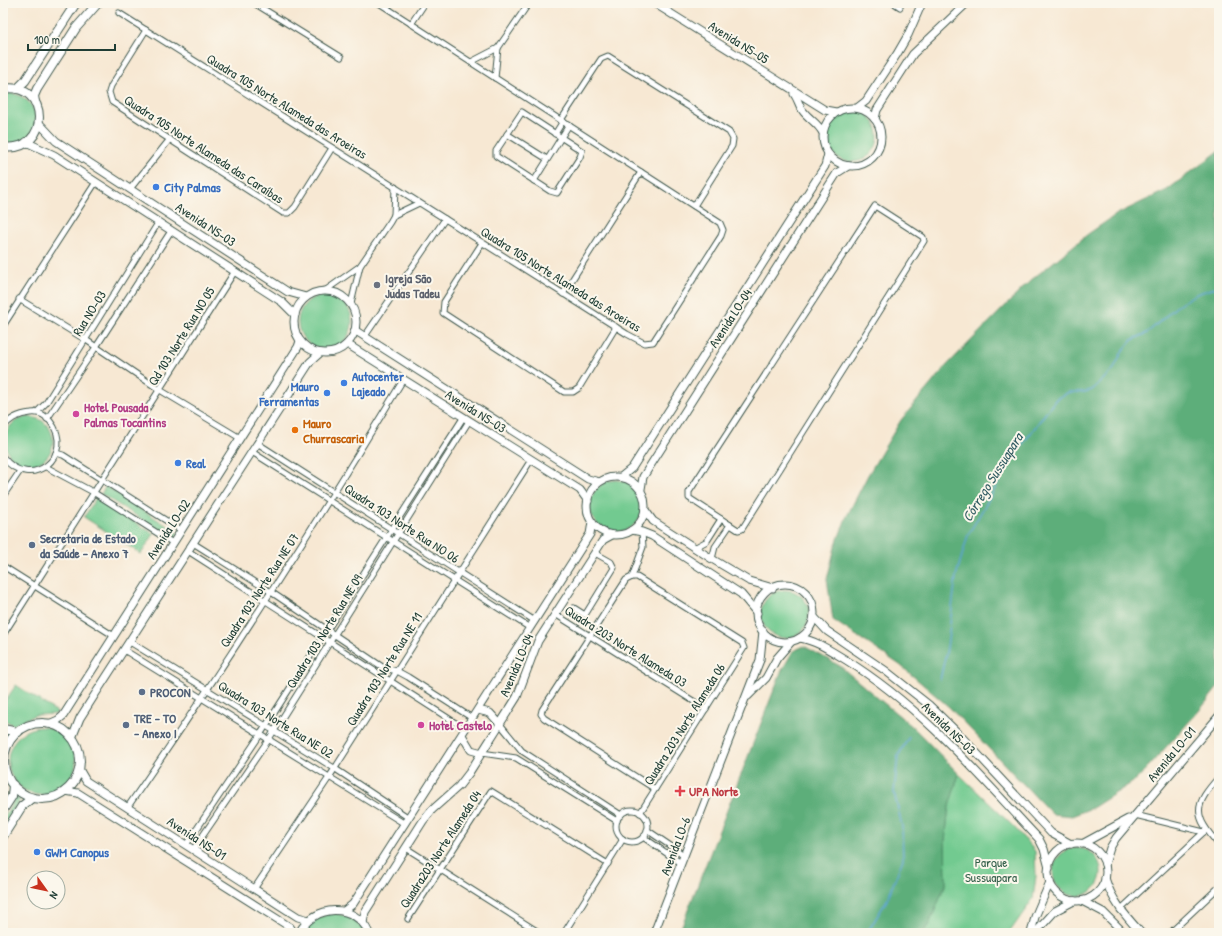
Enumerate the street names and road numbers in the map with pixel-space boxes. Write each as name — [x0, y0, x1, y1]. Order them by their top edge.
street label: Avenida NS-05 — [705, 16, 773, 68]
street label: Quadra 105 Norte Alameda das Aroeiras — [203, 49, 371, 163]
street label: Quadra 105 Norte Alameda das Caraíbas — [121, 91, 287, 207]
street label: Avenida NS-03 — [172, 198, 240, 250]
street label: Quadra 105 Norte Alameda das Aroeiras — [477, 222, 645, 336]
street label: Qd 103 Norte Rua NO 05 — [143, 283, 219, 389]
street label: Avenida LO-04 — [704, 285, 756, 351]
street label: Rua NO-03 — [68, 287, 110, 339]
street label: Avenida NS-03 — [442, 385, 510, 437]
street label: Quadra 103 Norte Rua NO 06 — [341, 479, 463, 567]
street label: Avenida LO-02 — [142, 496, 194, 562]
street label: Quadra 103 Norte Rua NE 07 — [215, 529, 303, 651]
street label: Quadra 103 Norte Rua NE 09 — [282, 570, 367, 692]
street label: Quadra 203 Norte Alameda 03 — [561, 601, 691, 691]
street label: Quadra 103 Norte Rua NE 11 — [342, 609, 426, 729]
street label: Avenida LO-04 — [495, 631, 537, 699]
street label: Quadra 203 Norte Alameda 06 — [639, 660, 729, 788]
street label: Quadra 103 Norte Rua NE 02 — [215, 676, 337, 762]
street label: Avenida NS-03 — [918, 698, 980, 758]
street label: Avenida LO-01 — [1143, 723, 1199, 785]
street label: Quadra203 Norte Alameda 04 — [395, 786, 485, 911]
street label: Avenida NS-01 — [164, 812, 230, 864]
street label: Avenida LO-6 — [656, 814, 694, 878]

